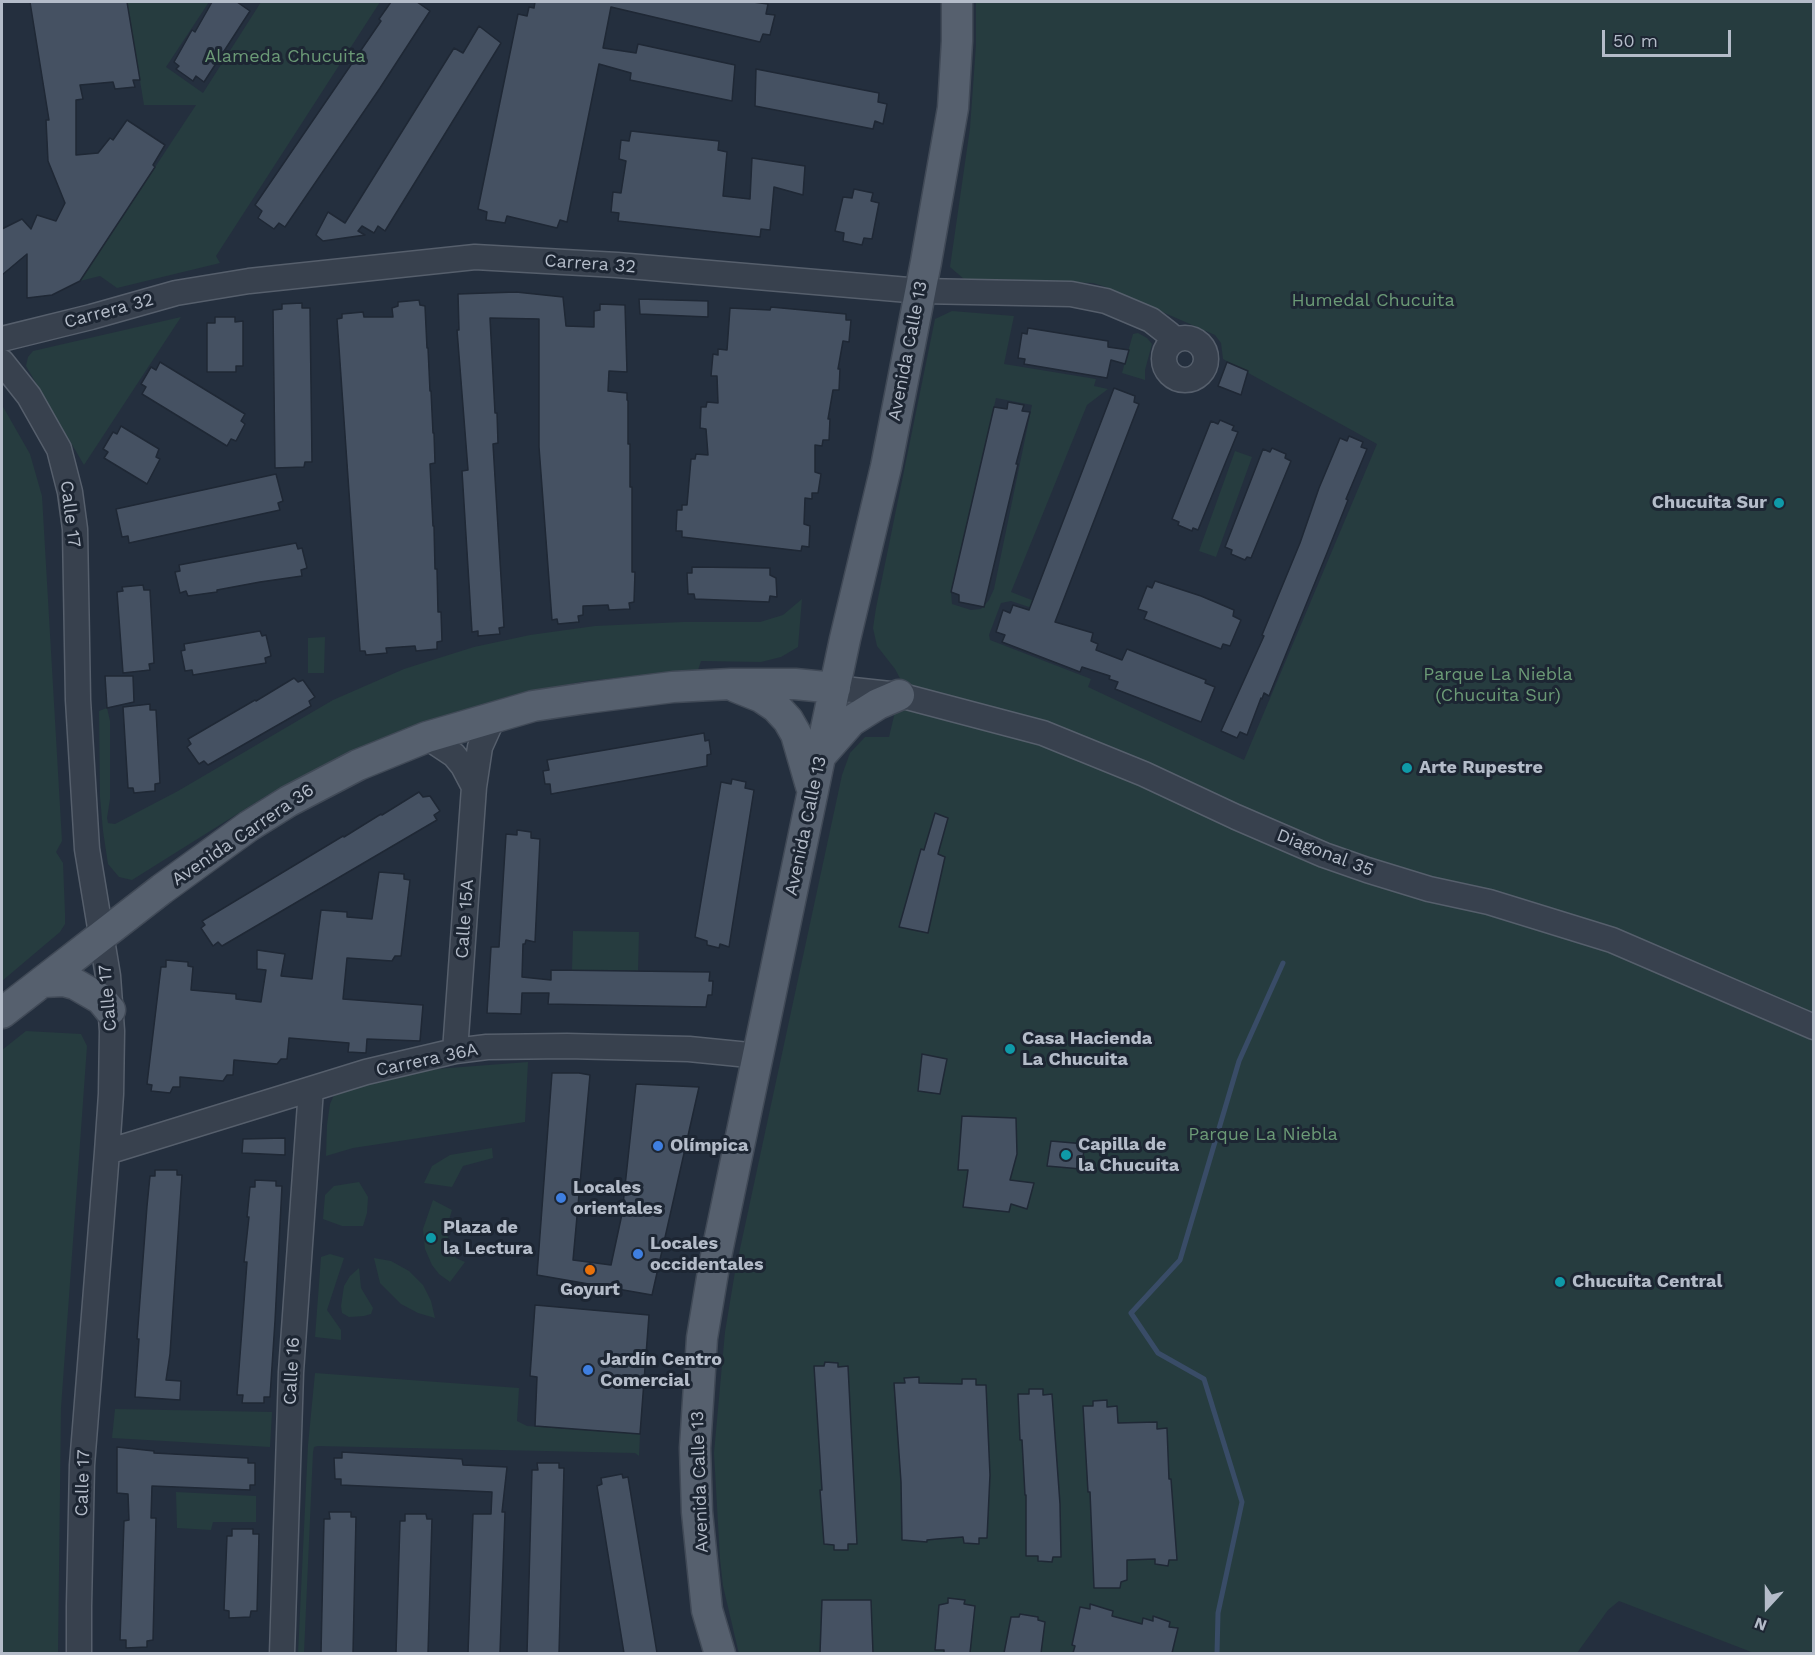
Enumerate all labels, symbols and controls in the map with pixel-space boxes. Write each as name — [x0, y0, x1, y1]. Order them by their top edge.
scale bar — [1605, 18, 1734, 56]
text: 50 m — [1613, 30, 1658, 51]
park label: Alameda Chucuita — [204, 46, 366, 68]
street label: Carrera 32 — [543, 250, 637, 278]
street label: Avenida Calle 13 — [884, 279, 932, 423]
street label: Carrera 32 — [62, 289, 156, 333]
park label: Humedal Chucuita — [1291, 290, 1455, 312]
street label: Calle 17 — [55, 479, 85, 549]
place label: Chucuita Sur — [1652, 492, 1767, 514]
marker: Chucuita Sur — [1772, 496, 1786, 510]
park label: Parque La Niebla (Chucuita Sur) — [1423, 664, 1573, 706]
street label: Avenida Calle 13 — [781, 754, 831, 898]
place label: Arte Rupestre — [1419, 757, 1543, 779]
marker: Arte Rupestre — [1400, 761, 1414, 775]
street label: Avenida Carrera 36 — [168, 779, 318, 891]
street label: Diagonal 35 — [1273, 825, 1377, 881]
street label: Calle 15A — [451, 879, 479, 959]
street label: Calle 17 — [94, 964, 122, 1032]
place label: Casa Hacienda La Chucuita — [1022, 1028, 1152, 1070]
street label: Carrera 36A — [374, 1039, 480, 1081]
marker: Casa Hacienda La Chucuita — [1003, 1042, 1017, 1056]
park label: Parque La Niebla — [1188, 1124, 1338, 1146]
place label: Capilla de la Chucuita — [1078, 1134, 1179, 1176]
place label: Olímpica — [670, 1135, 748, 1157]
marker: Olímpica — [651, 1139, 665, 1153]
marker: Capilla de la Chucuita — [1059, 1148, 1073, 1162]
place label: Locales orientales — [573, 1177, 663, 1220]
marker: Locales orientales — [554, 1191, 568, 1205]
place label: Plaza de la Lectura — [443, 1217, 533, 1260]
marker: Plaza de la Lectura — [424, 1231, 438, 1245]
place label: Locales occidentales — [650, 1233, 764, 1276]
marker: Locales occidentales — [631, 1247, 645, 1261]
marker: Goyurt — [583, 1263, 597, 1277]
place label: Chucuita Central — [1572, 1271, 1722, 1293]
marker: Chucuita Central — [1553, 1275, 1567, 1289]
place label: Goyurt — [560, 1279, 620, 1301]
street label: Calle 16 — [279, 1336, 305, 1406]
place label: Jardín Centro Comercial — [600, 1349, 722, 1392]
marker: Jardín Centro Comercial — [581, 1363, 595, 1377]
street label: Avenida Calle 13 — [687, 1411, 713, 1553]
street label: Calle 17 — [71, 1449, 95, 1517]
north arrow — [1737, 1577, 1797, 1637]
text: N — [1751, 1613, 1769, 1635]

